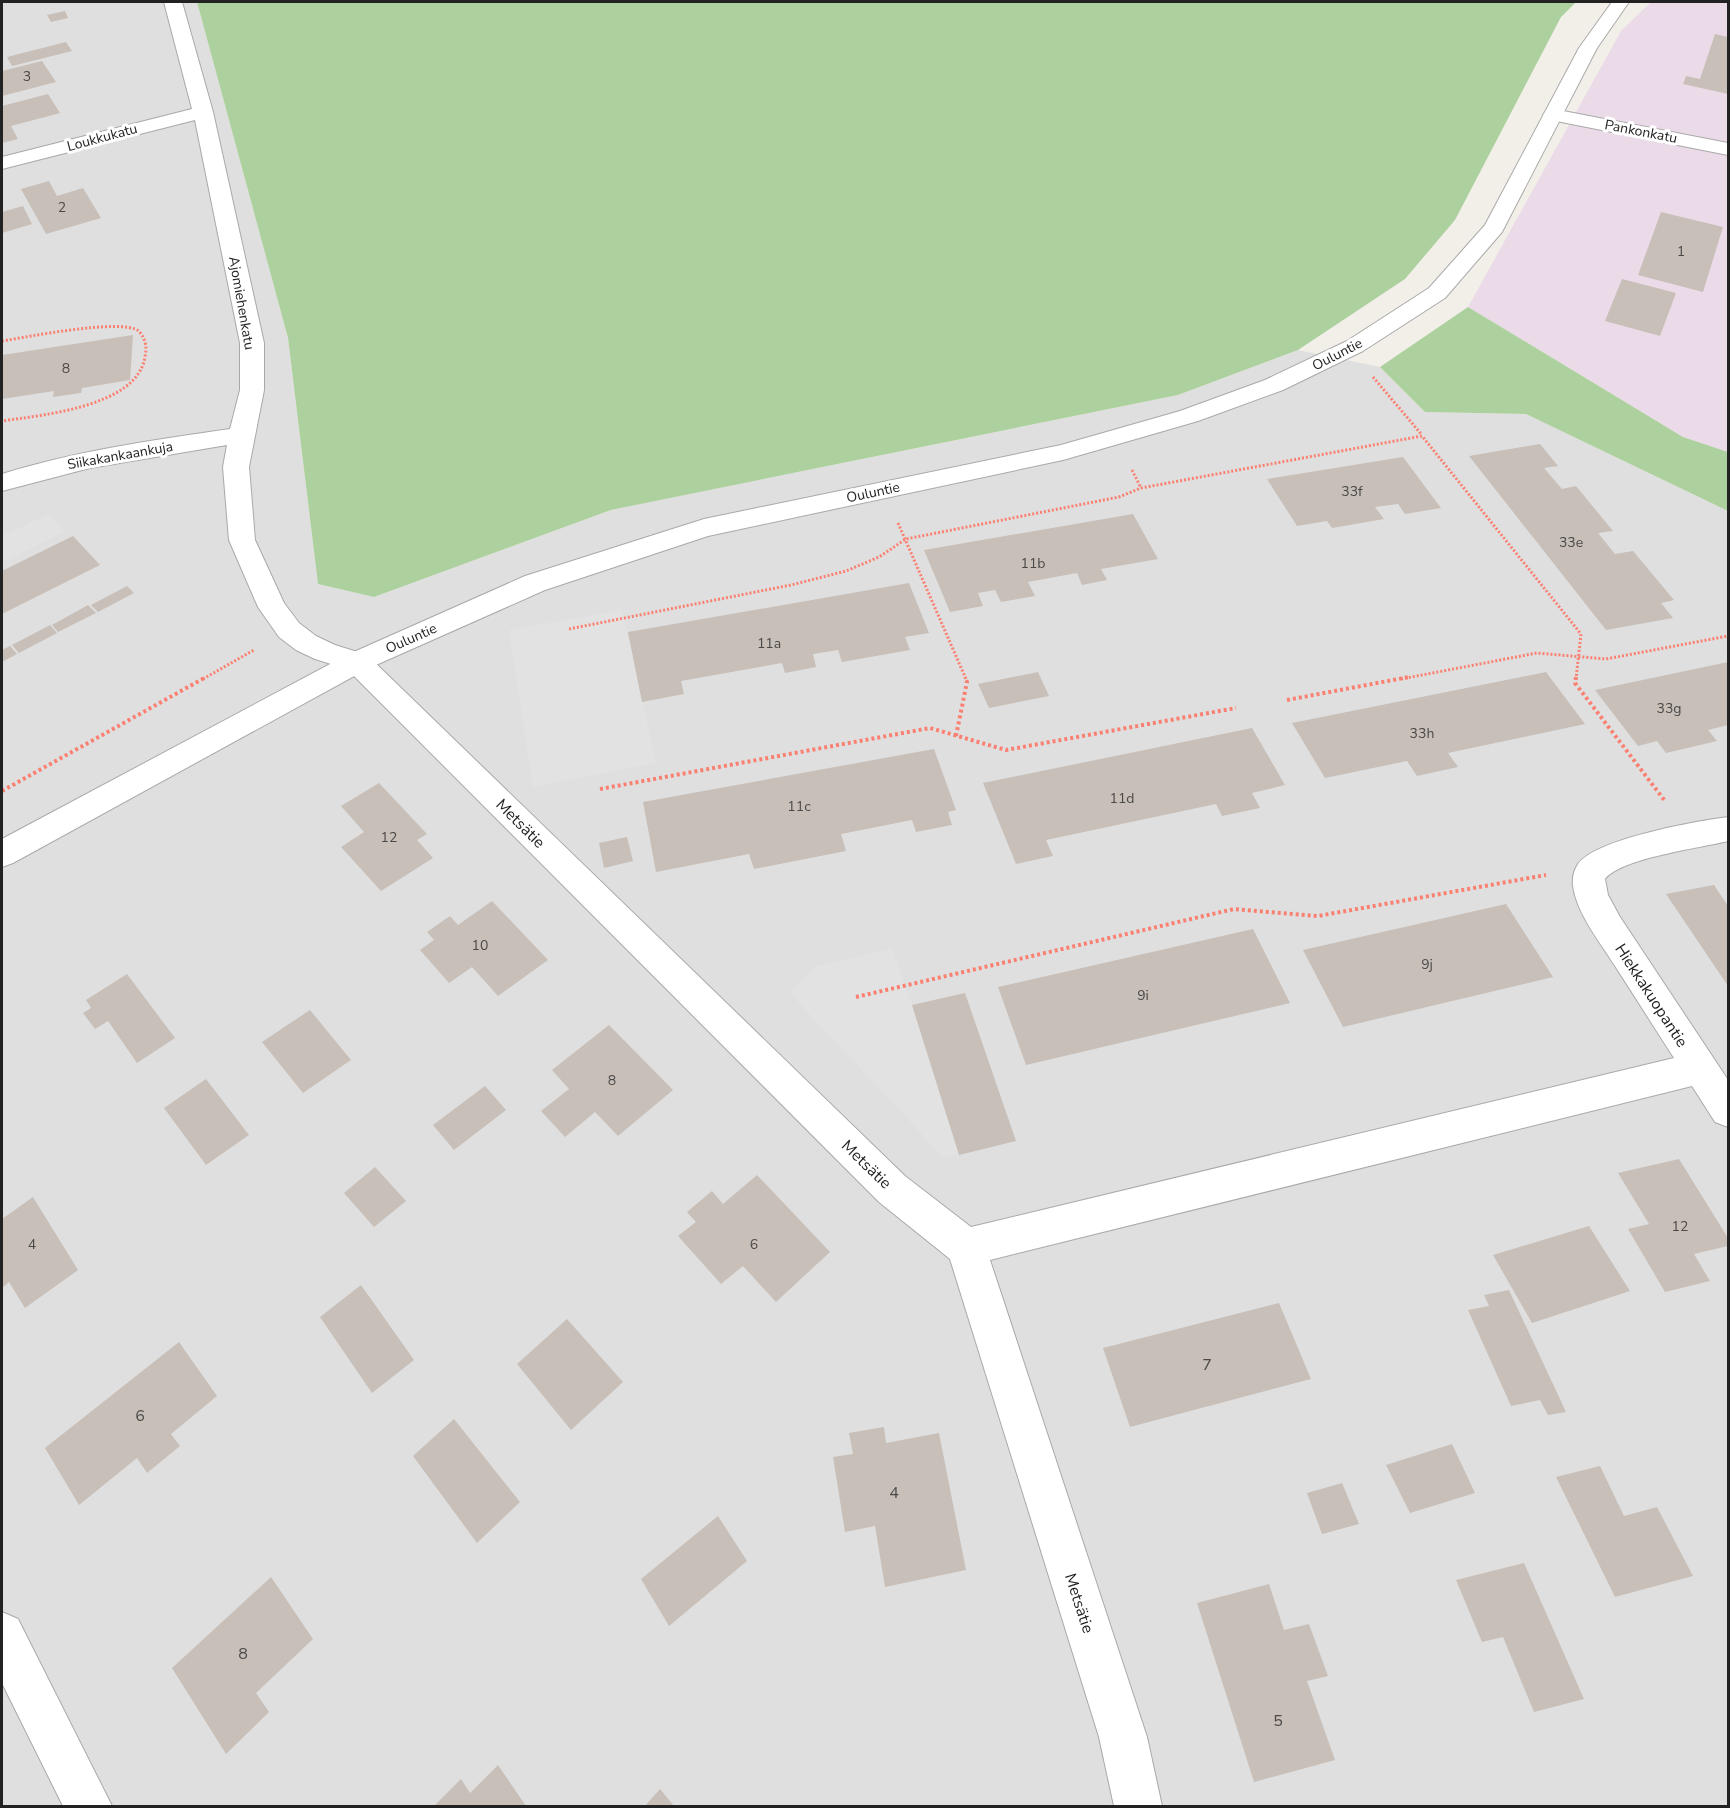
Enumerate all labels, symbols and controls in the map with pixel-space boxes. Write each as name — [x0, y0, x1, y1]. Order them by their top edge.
house number: 3 — [23, 67, 31, 86]
street label: Pankonkatu — [1603, 115, 1679, 148]
street label: Loukkukatu — [65, 119, 139, 156]
house number: 2 — [58, 198, 66, 217]
house number: 1 — [1677, 242, 1685, 261]
street label: Ajomiehenkatu — [224, 255, 259, 351]
street label: Ouluntie — [1309, 334, 1366, 375]
house number: 8 — [62, 359, 70, 378]
street label: Siikakankaankuja — [66, 437, 174, 474]
street label: Ouluntie — [845, 478, 902, 507]
house number: 33f — [1341, 482, 1363, 501]
house number: 33e — [1559, 533, 1583, 552]
house number: 11b — [1021, 554, 1045, 573]
street label: Ouluntie — [383, 619, 440, 658]
house number: 11a — [757, 634, 781, 653]
house number: 33g — [1656, 699, 1682, 718]
house number: 33h — [1410, 724, 1434, 743]
house number: 11d — [1110, 789, 1134, 808]
street label: Metsätie — [491, 794, 550, 853]
house number: 11c — [787, 797, 811, 816]
house number: 12 — [381, 828, 397, 847]
house number: 10 — [472, 936, 488, 955]
street label: Hiekkakuopantie — [1609, 939, 1693, 1052]
house number: 9j — [1421, 955, 1433, 974]
house number: 9i — [1137, 986, 1149, 1005]
house number: 8 — [608, 1071, 616, 1090]
street label: Metsätie — [836, 1135, 896, 1194]
house number: 12 — [1672, 1217, 1688, 1236]
house number: 4 — [28, 1235, 36, 1254]
house number: 6 — [750, 1235, 758, 1254]
house number: 7 — [1202, 1354, 1212, 1376]
house number: 6 — [135, 1405, 145, 1427]
house number: 4 — [889, 1482, 899, 1504]
street label: Metsätie — [1059, 1571, 1099, 1636]
house number: 8 — [238, 1643, 248, 1665]
house number: 5 — [1273, 1710, 1283, 1732]

